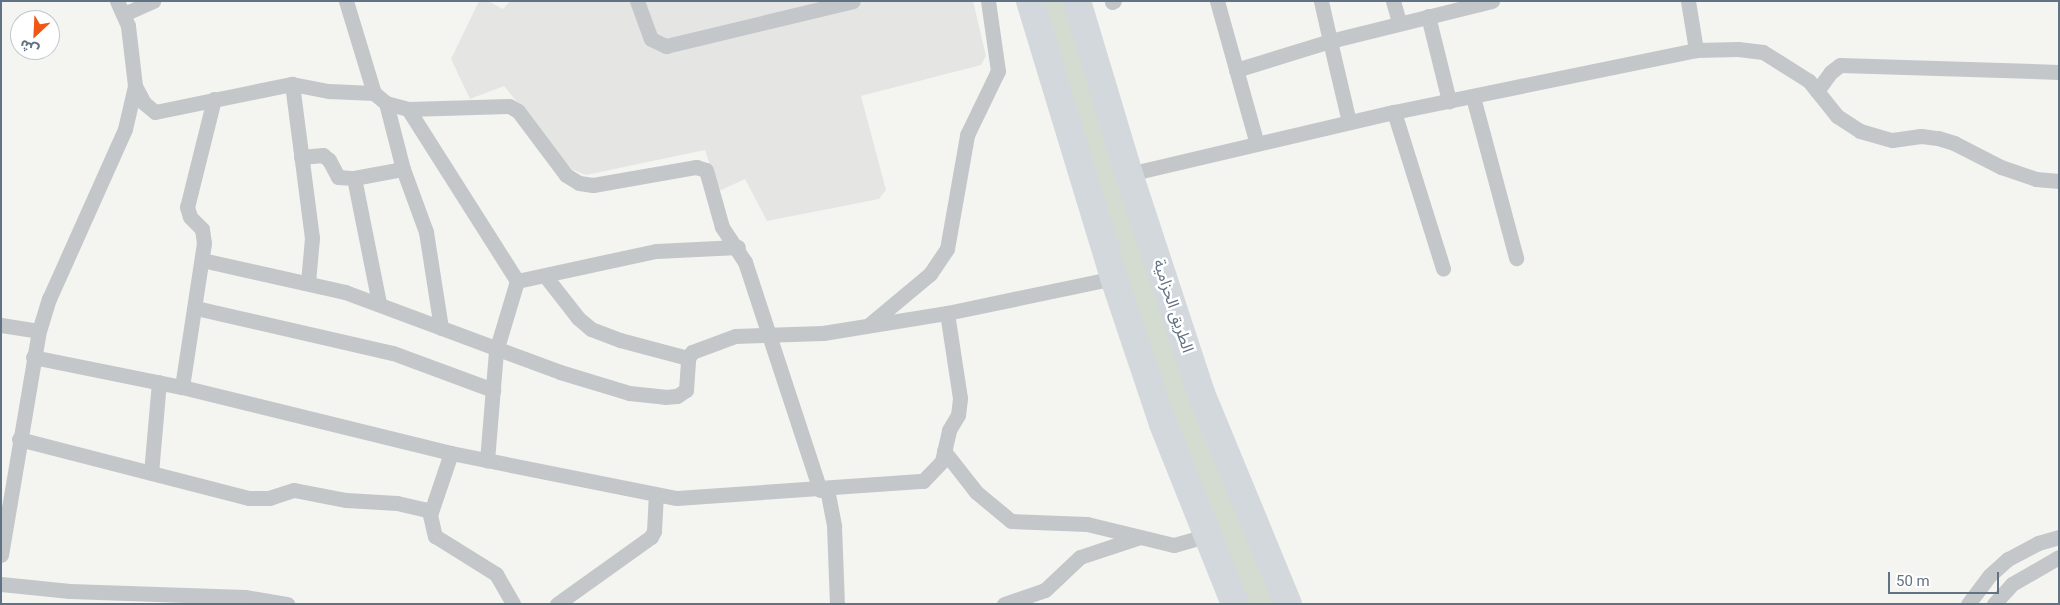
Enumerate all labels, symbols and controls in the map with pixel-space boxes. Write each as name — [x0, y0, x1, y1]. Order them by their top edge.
north arrow — [10, 10, 60, 60]
text: ش — [17, 36, 41, 59]
street label: الطريق الحزامية — [1149, 257, 1197, 355]
scale bar — [1890, 562, 2001, 594]
text: 50 m — [1896, 572, 1930, 590]

